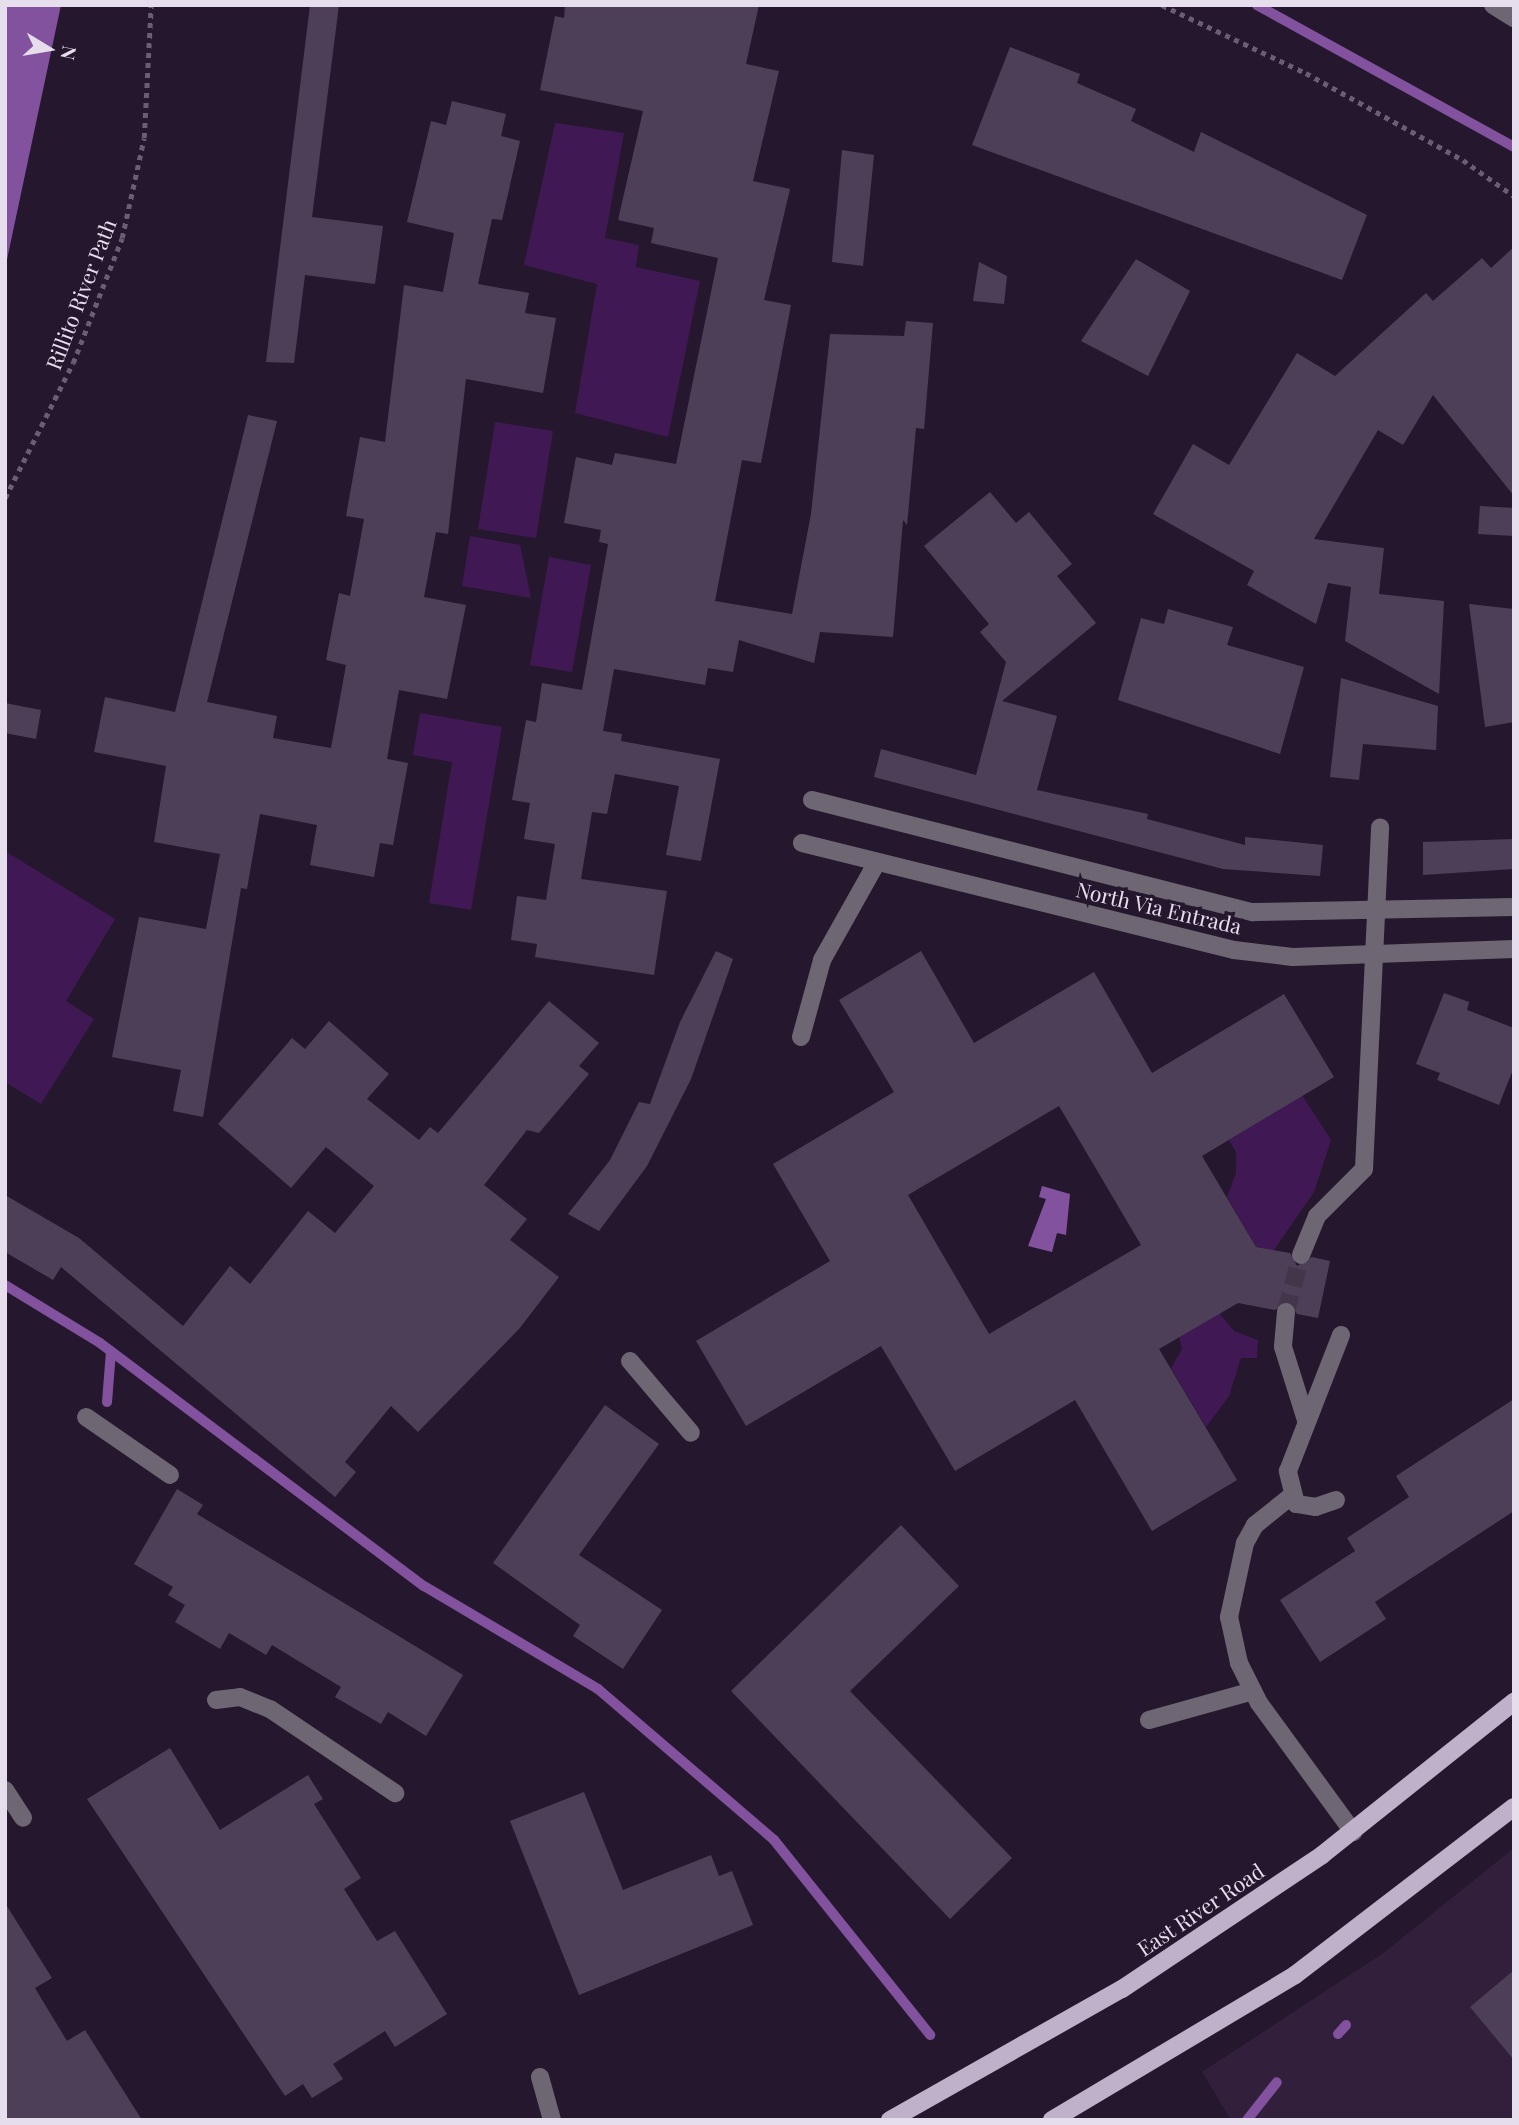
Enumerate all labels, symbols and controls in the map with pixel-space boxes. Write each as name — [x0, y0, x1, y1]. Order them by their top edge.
north arrow — [14, 14, 84, 84]
text: N — [56, 44, 84, 62]
street label: Rillito River Path — [40, 215, 120, 373]
street label: North Via Entrada — [1073, 876, 1245, 938]
street label: East River Road — [1132, 1857, 1268, 1961]

